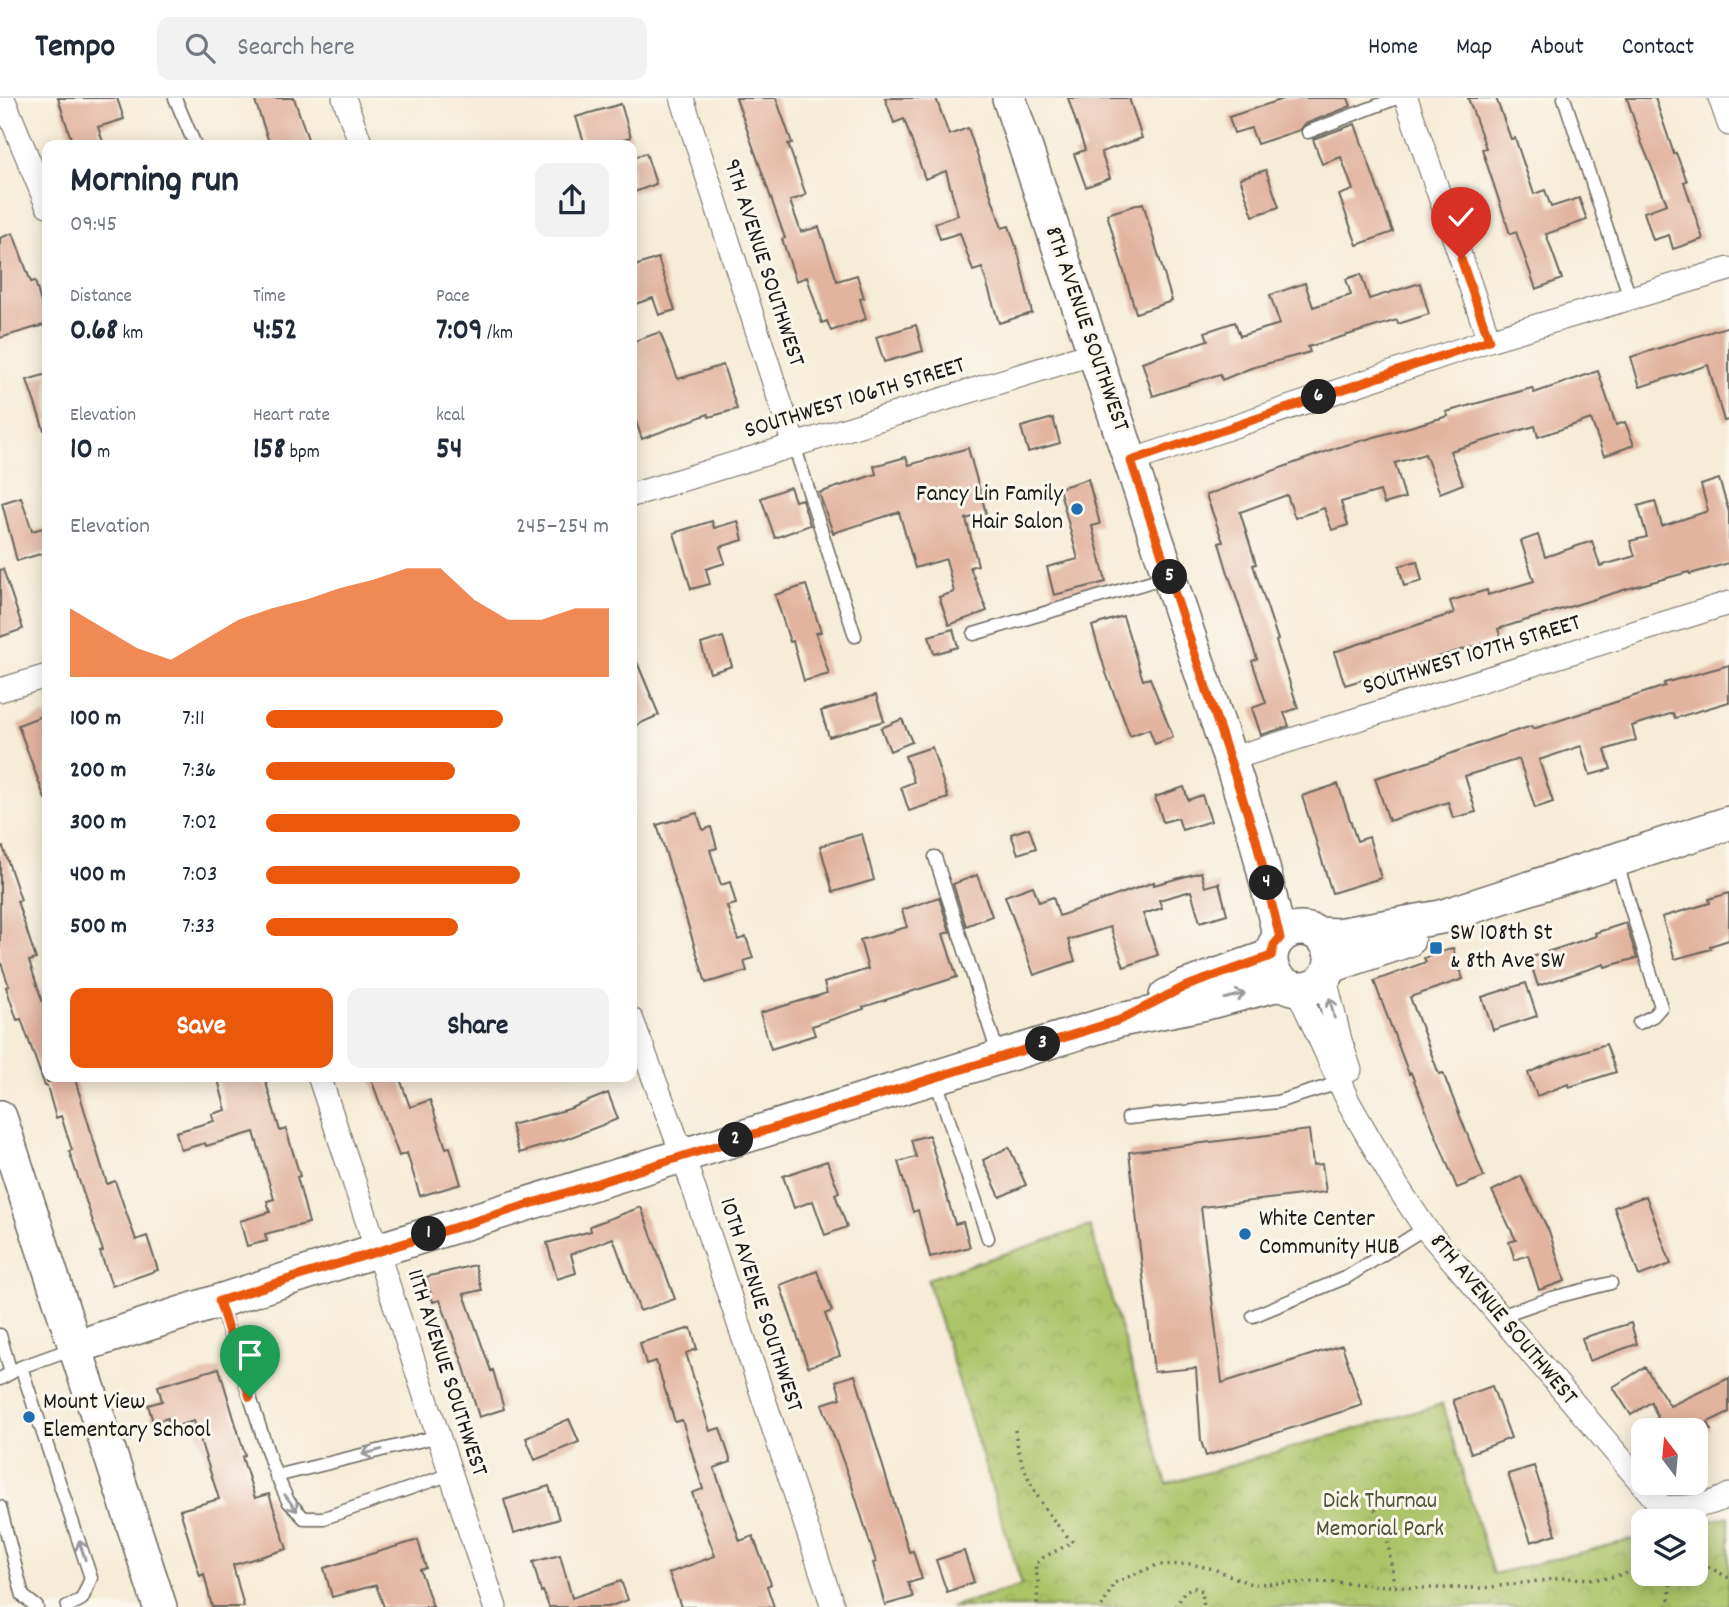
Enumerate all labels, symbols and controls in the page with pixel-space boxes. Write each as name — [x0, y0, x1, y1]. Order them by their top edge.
search box — [157, 17, 647, 80]
text: Tempo — [35, 25, 115, 72]
icon: search — [181, 29, 219, 67]
text: Search here — [237, 30, 355, 67]
text: Home — [1368, 31, 1418, 65]
text: Map — [1456, 31, 1492, 65]
text: About — [1530, 31, 1584, 65]
text: Contact — [1622, 31, 1694, 65]
text: Morning run — [70, 155, 239, 210]
street label: 9TH AVENUE SOUTHWEST — [713, 155, 813, 372]
button: share — [535, 163, 609, 237]
pin — [1431, 187, 1491, 259]
icon: check — [1442, 198, 1480, 236]
text: 09:45 — [70, 209, 117, 242]
street label: 8TH AVENUE SOUTHWEST — [1035, 222, 1137, 437]
text: Distance — [70, 284, 132, 311]
text: Time — [253, 284, 286, 311]
text: Pace — [436, 284, 470, 311]
text: 0.68 — [70, 311, 118, 354]
text: 4:52 — [253, 311, 297, 354]
text: 7:09 — [436, 311, 483, 354]
text: km — [118, 321, 143, 348]
text: /km — [483, 321, 513, 348]
street label: SOUTHWEST 106TH STREET — [741, 349, 970, 449]
pin: 6 — [1302, 380, 1336, 414]
text: 6 — [1314, 383, 1323, 410]
text: Elevation — [70, 403, 136, 430]
text: Heart rate — [253, 403, 330, 430]
text: kcal — [436, 403, 465, 430]
text: 10 — [70, 430, 93, 473]
text: 158 — [253, 430, 286, 473]
text: 54 — [436, 430, 462, 473]
text: m — [93, 440, 110, 467]
text: bpm — [286, 440, 320, 467]
place label: Fancy Lin Family Hair Salon — [916, 478, 1064, 540]
marker: Fancy Lin Family Hair Salon — [1069, 501, 1085, 517]
text: Elevation — [70, 511, 150, 544]
text: 245–254 m — [516, 511, 609, 544]
pin: 5 — [1152, 560, 1188, 594]
text: 5 — [1165, 563, 1174, 590]
street label: SOUTHWEST 107TH STREET — [1359, 607, 1586, 705]
text: 100 m — [70, 703, 121, 736]
text: 7:11 — [182, 703, 205, 736]
text: 200 m — [70, 755, 126, 788]
text: 7:36 — [182, 755, 216, 788]
text: 300 m — [70, 807, 126, 840]
text: 7:02 — [182, 807, 217, 840]
text: 400 m — [70, 859, 126, 892]
text: 7:03 — [182, 859, 217, 892]
pin: 4 — [1250, 866, 1284, 900]
text: 4 — [1263, 869, 1270, 896]
text: 500 m — [70, 911, 127, 944]
text: 7:33 — [182, 911, 215, 944]
place label: SW 108th St & 8th Ave SW — [1450, 917, 1565, 979]
marker: SW 108th St & 8th Ave SW — [1428, 940, 1444, 956]
button: Save — [70, 988, 333, 1068]
button: Share — [347, 988, 609, 1068]
one-way arrow — [1223, 989, 1246, 1002]
one-way arrow — [1325, 997, 1338, 1020]
pin: 3 — [1026, 1026, 1060, 1062]
text: 3 — [1038, 1030, 1047, 1057]
pin: 2 — [718, 1122, 754, 1158]
text: 2 — [731, 1126, 740, 1153]
street label: 10TH AVENUE SOUTHWEST — [709, 1193, 811, 1417]
place label: White Center Community HUB — [1259, 1203, 1400, 1265]
pin: 1 — [412, 1216, 446, 1252]
text: 1 — [426, 1220, 431, 1247]
marker: White Center Community HUB — [1237, 1226, 1253, 1242]
street label: 8TH AVENUE SOUTHWEST — [1421, 1227, 1585, 1414]
street label: 11TH AVENUE SOUTHWEST — [396, 1265, 496, 1481]
pin — [220, 1325, 280, 1397]
icon: arrive — [231, 1336, 269, 1374]
place label: Mount View Elementary School — [43, 1386, 211, 1448]
marker: Mount View Elementary School — [21, 1409, 37, 1425]
north arrow — [1631, 1418, 1708, 1494]
map controls — [1631, 1418, 1708, 1586]
one-way arrow — [362, 1447, 384, 1460]
park label: Dick Thurnau Memorial Park — [1316, 1485, 1444, 1547]
one-way arrow — [284, 1493, 299, 1511]
button: layers — [1631, 1509, 1708, 1586]
one-way arrow — [74, 1540, 87, 1562]

